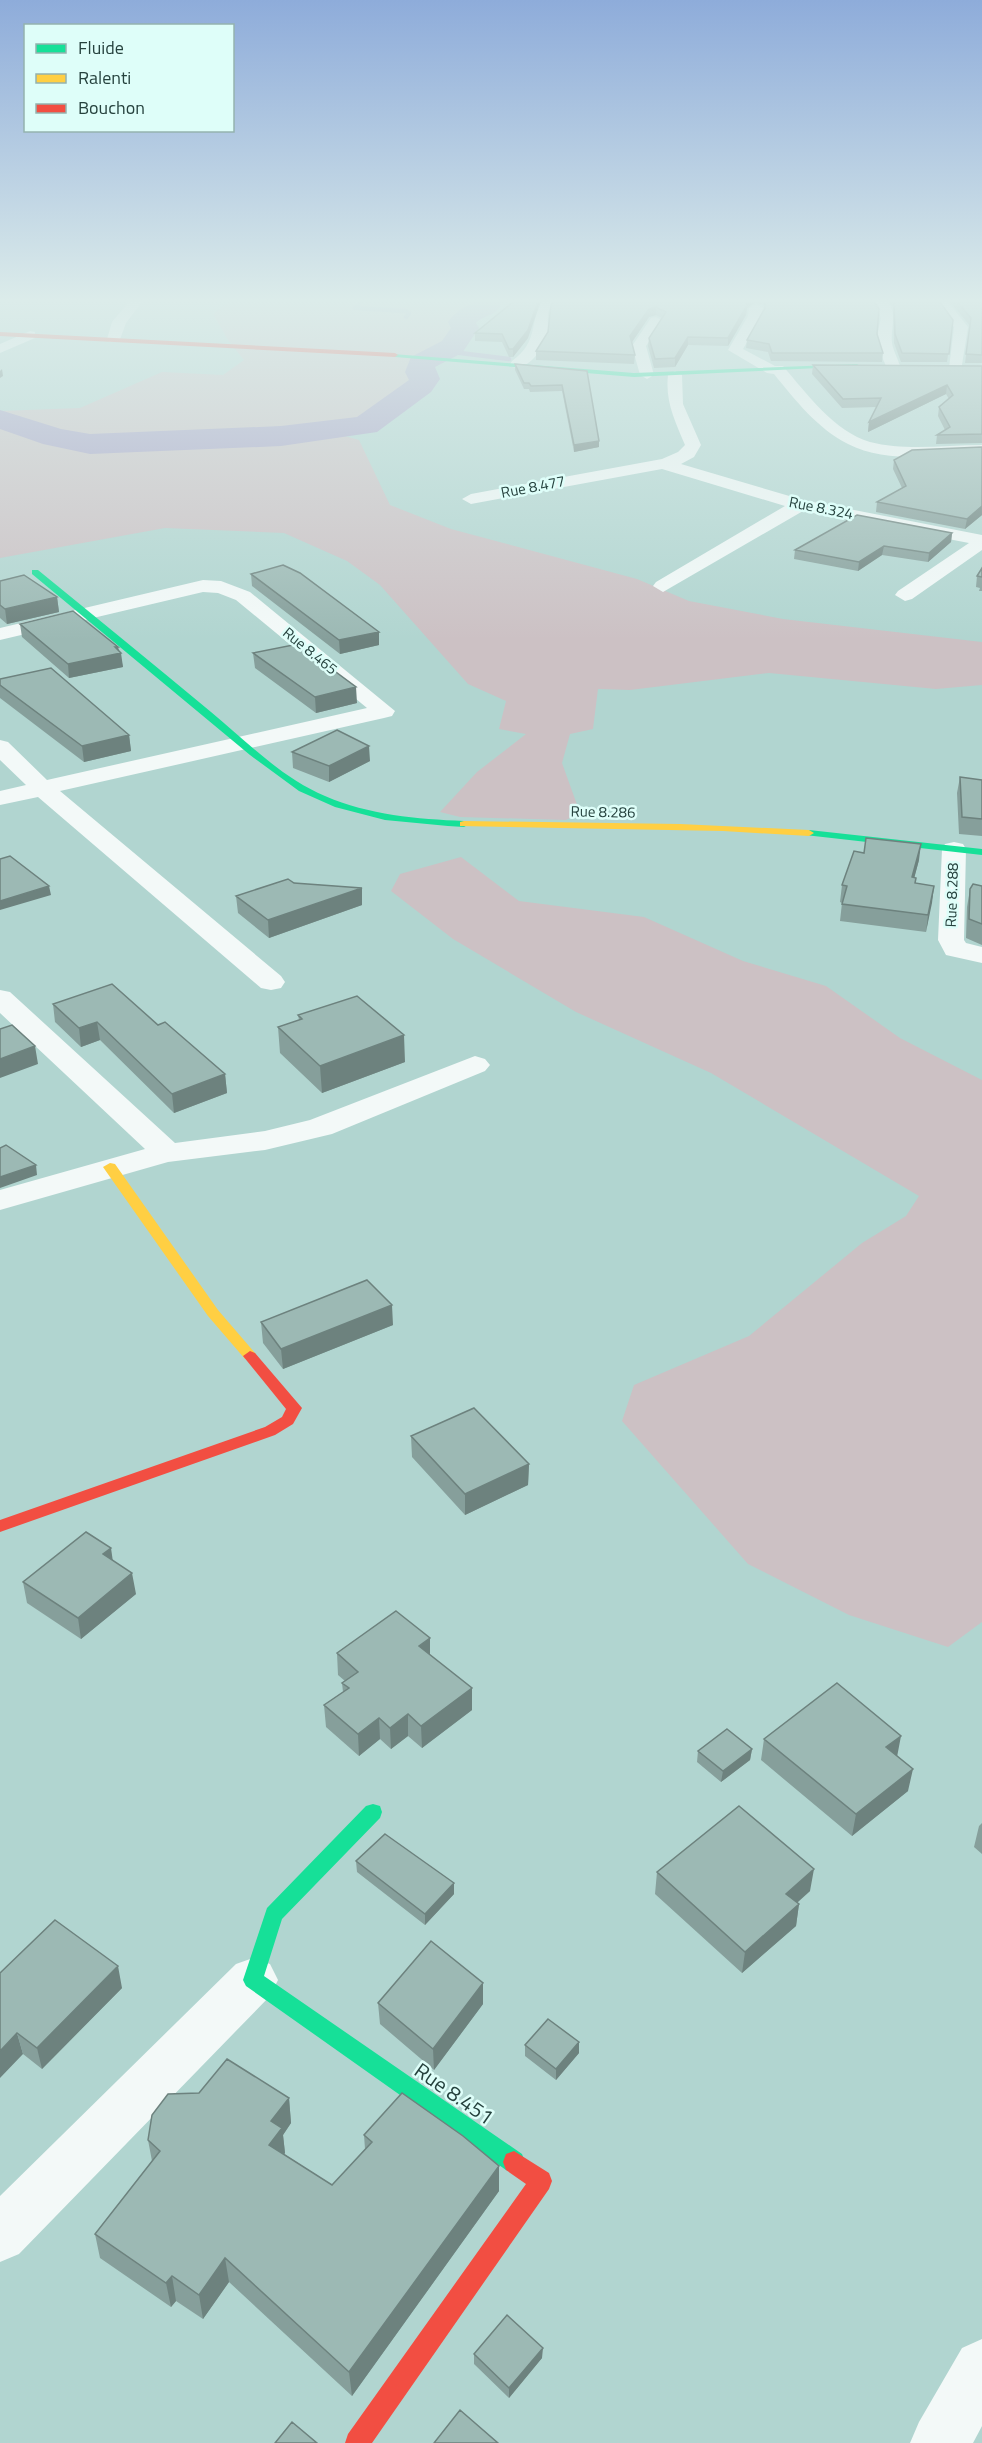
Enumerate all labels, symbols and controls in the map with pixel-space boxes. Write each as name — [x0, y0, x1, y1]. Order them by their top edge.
legend — [24, 24, 234, 132]
text: Fluide — [78, 34, 124, 61]
text: Ralenti — [78, 64, 131, 91]
text: Bouchon — [78, 94, 145, 121]
street label: Rue 8.477 — [499, 469, 567, 504]
street label: Rue 8.324 — [787, 490, 855, 525]
street label: Rue 8.465 — [278, 621, 343, 680]
street label: Rue 8.286 — [570, 799, 636, 824]
street label: Rue 8.288 — [939, 862, 964, 928]
street label: Rue 8.451 — [408, 2054, 501, 2132]

